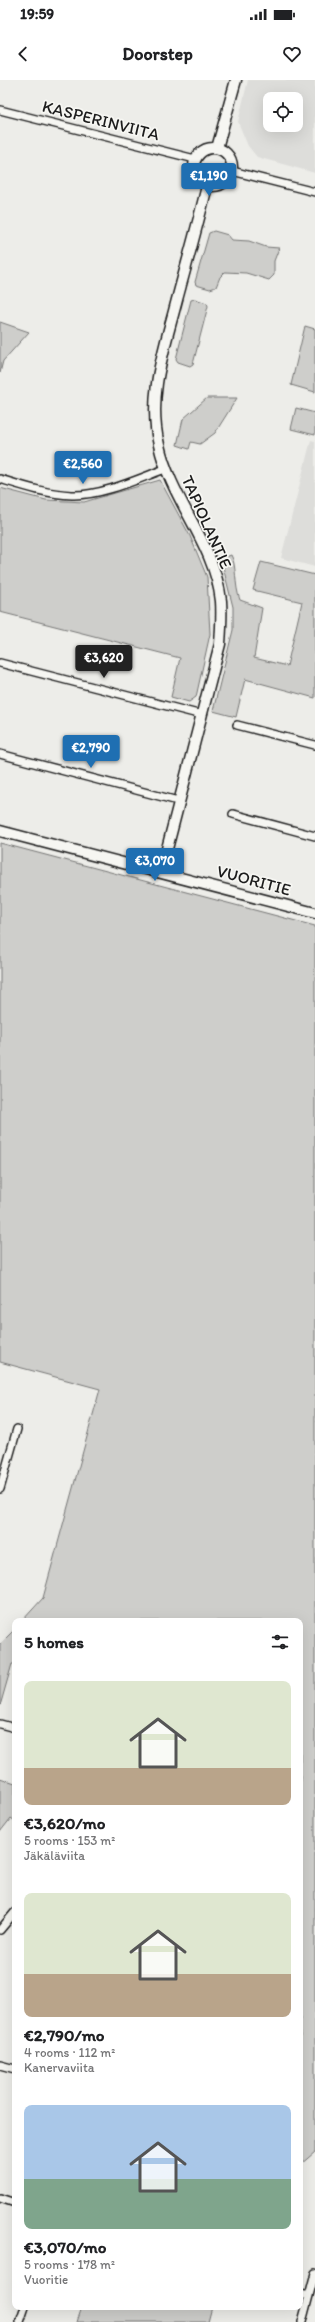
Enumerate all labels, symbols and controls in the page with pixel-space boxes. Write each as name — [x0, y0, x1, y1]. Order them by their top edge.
text: 19:59 — [20, 5, 54, 23]
icon: back — [12, 43, 34, 65]
text: Doorstep — [122, 43, 193, 65]
icon: heart — [281, 43, 303, 65]
map controls — [263, 92, 303, 132]
button: locate — [263, 92, 303, 132]
street label: KASPERINVIITA — [40, 96, 162, 144]
pin: €1,190 — [176, 163, 242, 197]
text: €1,190 — [190, 168, 228, 183]
pin: €2,560 — [50, 451, 116, 485]
text: €2,560 — [63, 456, 103, 471]
street label: TAPIOLANTIE — [177, 472, 237, 572]
pin: €3,620 — [71, 645, 137, 679]
text: €3,620 — [84, 650, 124, 665]
pin: €2,790 — [58, 735, 124, 769]
text: €2,790 — [72, 740, 110, 755]
pin: €3,070 — [122, 848, 188, 882]
text: €3,070 — [135, 853, 175, 868]
street label: VUORITIE — [215, 861, 293, 899]
icon: filters — [269, 1631, 291, 1653]
text: 5 homes — [24, 1632, 84, 1652]
icon: home — [122, 1707, 194, 1779]
text: €3,620/mo — [24, 1813, 105, 1833]
text: 5 rooms · 153 m² — [24, 1833, 115, 1848]
text: Jäkäläviita — [24, 1848, 85, 1863]
icon: home — [122, 1919, 194, 1991]
text: €2,790/mo — [24, 2025, 105, 2045]
text: 4 rooms · 112 m² — [24, 2045, 115, 2060]
text: Kanervaviita — [24, 2060, 95, 2075]
icon: home — [122, 2131, 194, 2203]
text: €3,070/mo — [24, 2237, 106, 2257]
text: 5 rooms · 178 m² — [24, 2257, 115, 2272]
text: Vuoritie — [24, 2272, 68, 2287]

